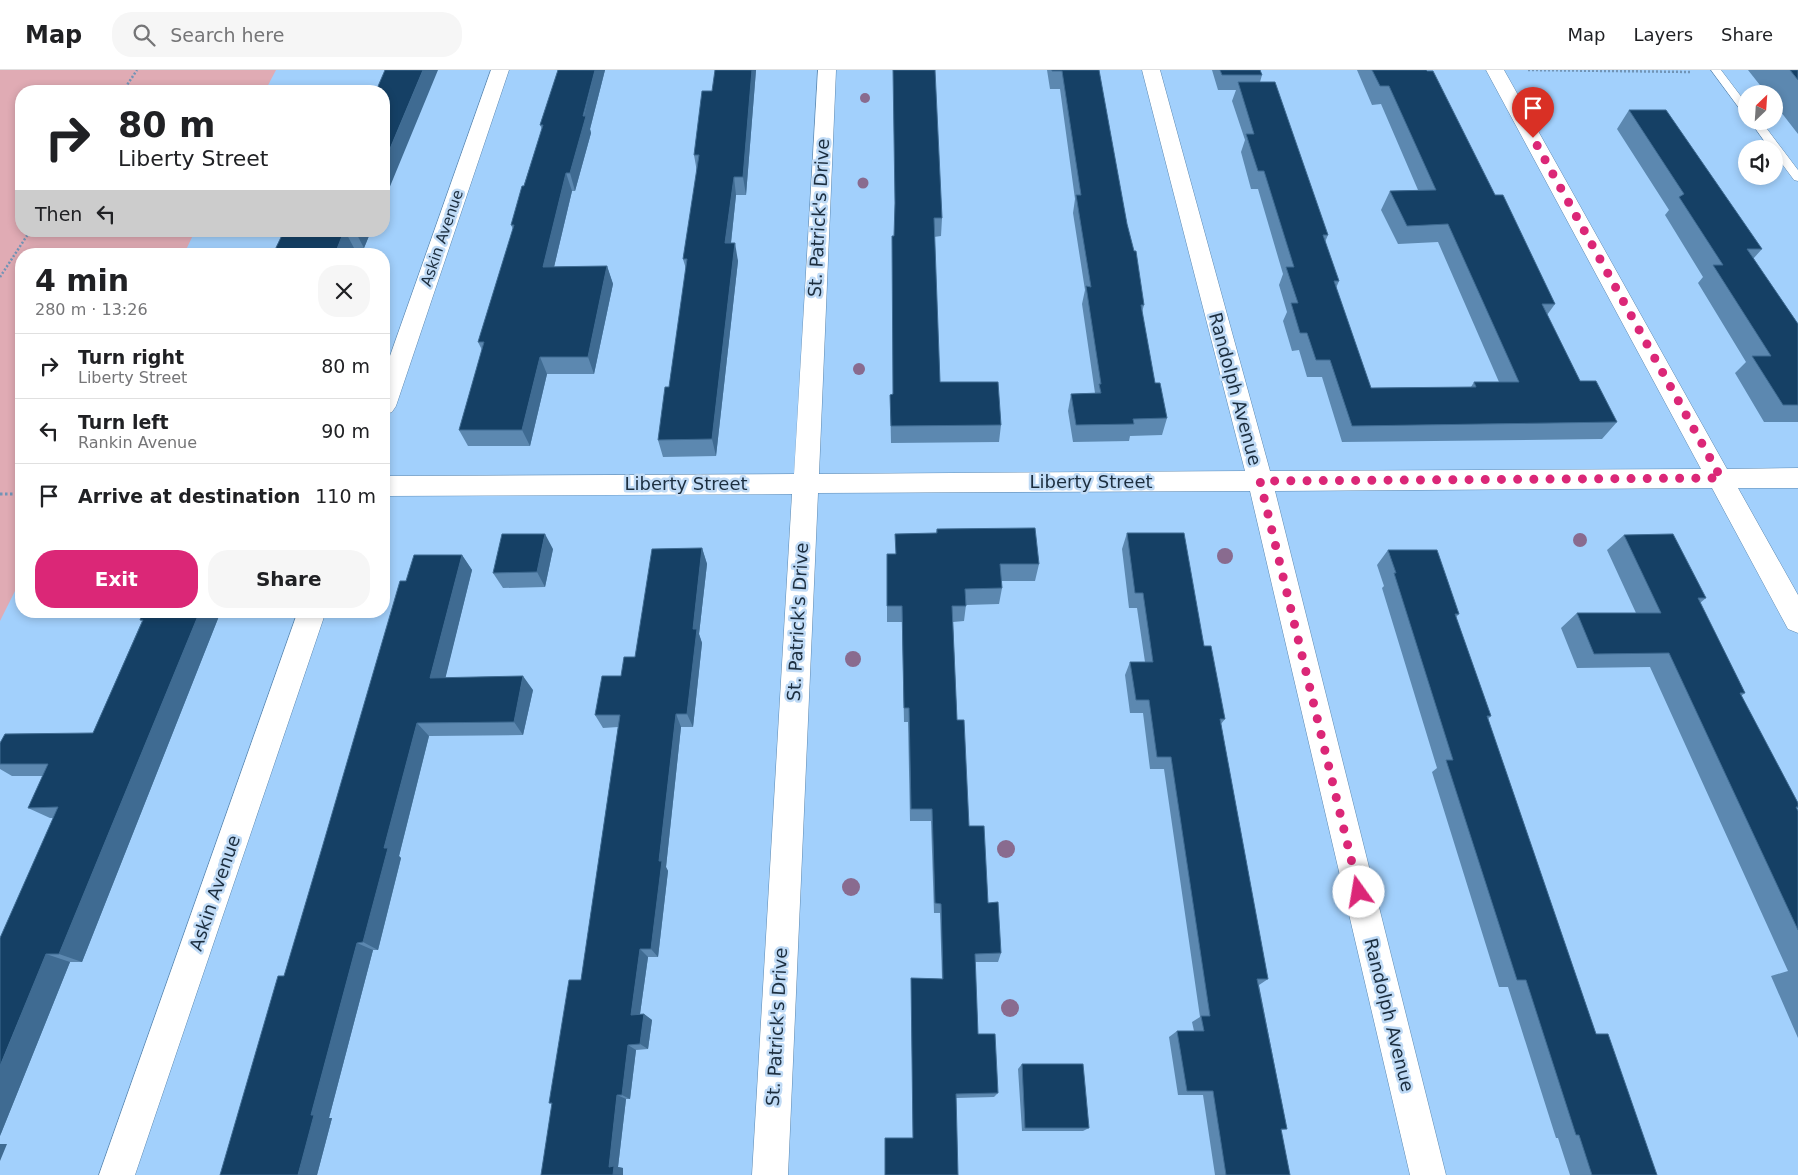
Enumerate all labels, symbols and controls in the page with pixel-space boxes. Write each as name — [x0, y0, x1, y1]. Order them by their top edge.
search box — [112, 12, 462, 57]
text: Map — [25, 21, 82, 49]
icon: search — [130, 21, 158, 49]
text: Search here — [170, 24, 284, 46]
text: Map — [1567, 24, 1605, 45]
text: Layers — [1633, 24, 1693, 45]
text: Share — [1721, 24, 1773, 45]
north arrow — [1738, 85, 1782, 130]
map controls — [1738, 85, 1783, 185]
pin — [1512, 87, 1554, 138]
icon: arrive — [1519, 94, 1547, 122]
icon: right — [35, 105, 100, 170]
text: 80 m — [118, 105, 215, 145]
street label: St. Patrick's Drive — [804, 138, 833, 298]
button: sound — [1738, 140, 1783, 185]
text: Liberty Street — [118, 146, 268, 171]
street label: Askin Avenue — [417, 187, 467, 289]
icon: left — [92, 200, 120, 228]
text: Then — [35, 203, 82, 225]
text: 4 min — [35, 263, 129, 298]
button: close — [318, 265, 370, 317]
text: 280 m · 13:26 — [35, 300, 148, 319]
street label: Randolph Avenue — [1205, 310, 1266, 468]
text: Turn right — [78, 346, 184, 368]
icon: right — [35, 352, 63, 380]
text: 80 m — [321, 355, 370, 377]
text: Liberty Street — [78, 368, 187, 387]
text: Turn left — [78, 411, 169, 433]
icon: left — [35, 417, 63, 445]
text: 90 m — [321, 420, 370, 442]
text: Rankin Avenue — [78, 433, 197, 452]
street label: Liberty Street — [1029, 471, 1153, 492]
street label: Liberty Street — [624, 473, 748, 494]
icon: arrive — [35, 482, 63, 510]
text: Arrive at destination — [78, 485, 300, 507]
text: 110 m — [315, 485, 376, 507]
street label: St. Patrick's Drive — [783, 542, 812, 702]
button: Exit — [35, 550, 198, 608]
button: Share — [208, 550, 370, 608]
street label: Askin Avenue — [185, 832, 244, 954]
position arrow — [1332, 865, 1384, 917]
street label: Randolph Avenue — [1360, 936, 1419, 1094]
street label: St. Patrick's Drive — [762, 947, 791, 1107]

